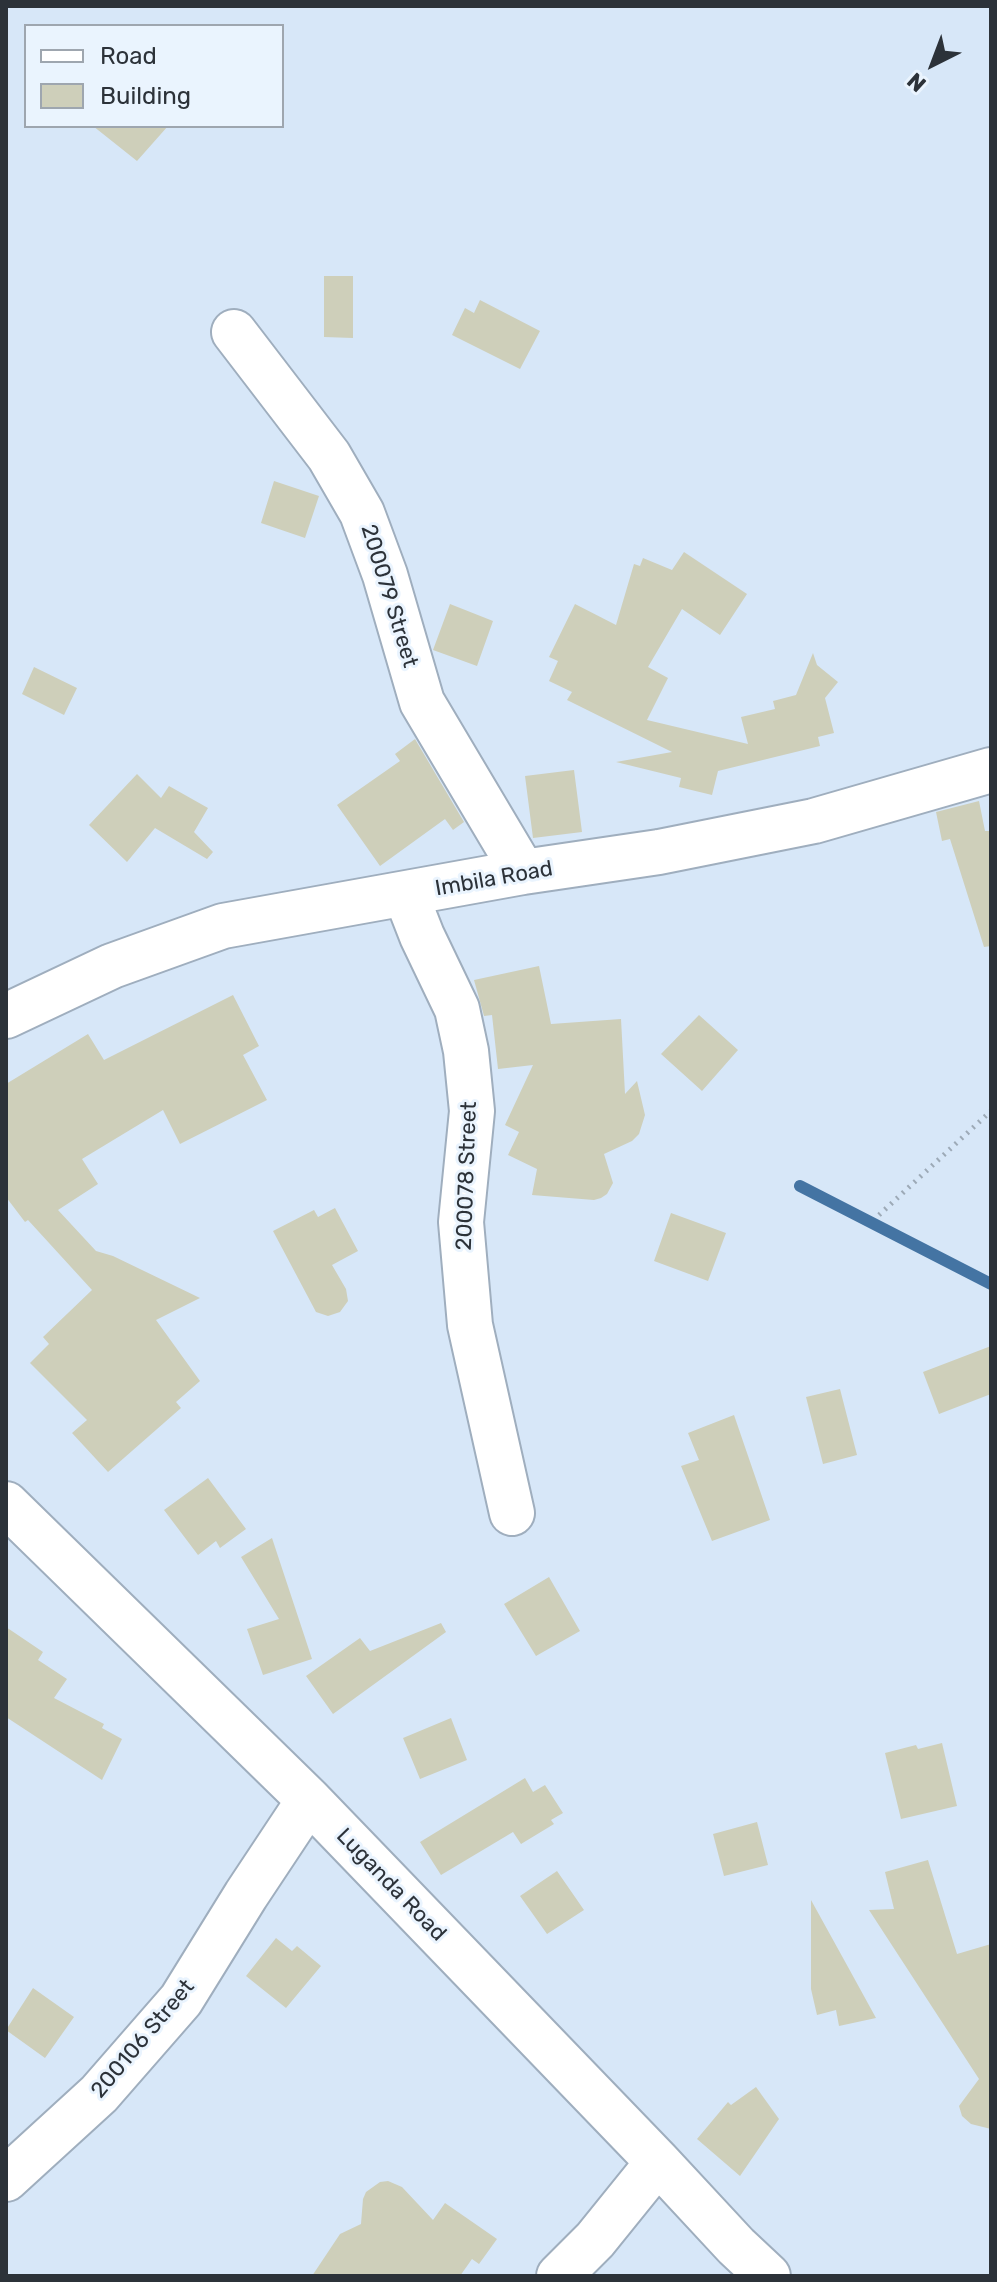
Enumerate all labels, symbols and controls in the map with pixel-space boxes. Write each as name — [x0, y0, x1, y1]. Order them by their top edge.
legend — [24, 24, 284, 128]
north arrow — [893, 24, 973, 104]
text: Road — [100, 42, 157, 70]
text: N — [902, 67, 932, 98]
text: Building — [100, 82, 191, 110]
street label: 200079 Street — [355, 521, 423, 671]
street label: Imbila Road — [433, 856, 555, 902]
street label: 200078 Street — [451, 1101, 483, 1251]
street label: Luganda Road — [331, 1823, 451, 1947]
street label: 200106 Street — [86, 1974, 200, 2104]

